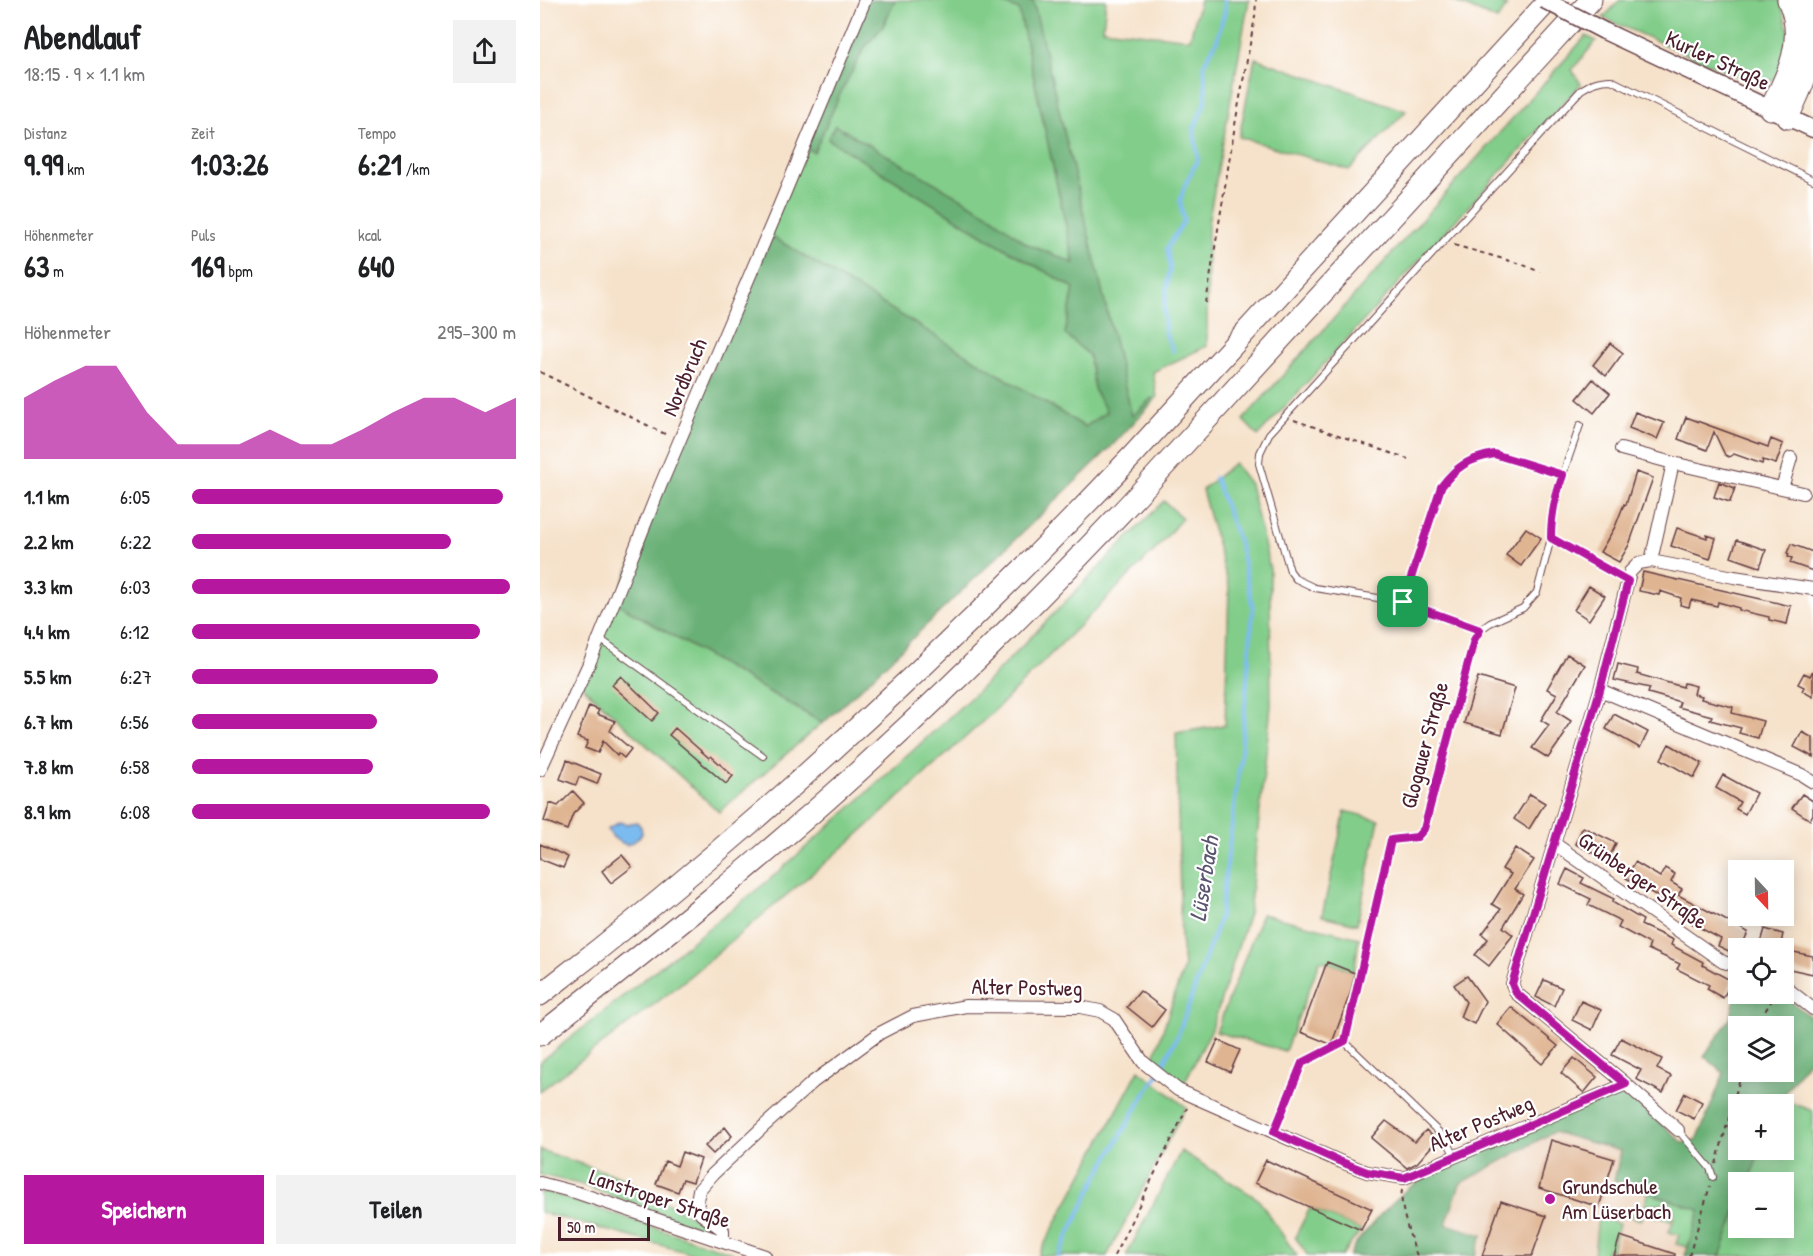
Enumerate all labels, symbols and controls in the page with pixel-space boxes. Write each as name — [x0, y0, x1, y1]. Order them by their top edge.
text: Abendlauf — [24, 15, 141, 59]
button: share — [453, 20, 516, 83]
street label: Kurler Straße — [1661, 23, 1775, 97]
text: 18:15 · 9 × 1.1 km — [24, 60, 145, 87]
text: Distanz — [24, 122, 67, 144]
text: Zeit — [191, 122, 215, 144]
text: Tempo — [358, 122, 396, 144]
text: 9.99 — [24, 144, 63, 184]
text: 1:03:26 — [191, 144, 269, 184]
text: 6:21 — [358, 144, 402, 184]
text: km — [63, 158, 85, 180]
text: /km — [402, 158, 430, 180]
text: Höhenmeter — [24, 224, 94, 246]
text: Puls — [191, 224, 216, 246]
text: kcal — [358, 224, 381, 246]
text: 63 — [24, 246, 49, 286]
text: 169 — [191, 246, 225, 286]
text: 640 — [358, 246, 395, 286]
text: m — [49, 260, 64, 282]
text: bpm — [225, 260, 253, 282]
text: Höhenmeter — [24, 318, 111, 345]
text: 295–300 m — [437, 318, 516, 345]
street label: Nordbruch — [654, 334, 714, 420]
text: 1.1 km — [24, 483, 69, 510]
text: 6:05 — [120, 483, 150, 510]
text: 2.2 km — [24, 528, 74, 555]
text: 6:22 — [120, 528, 151, 555]
text: 3.3 km — [24, 573, 73, 600]
text: 6:03 — [120, 573, 151, 600]
pin — [1377, 576, 1428, 627]
icon: arrive — [1386, 585, 1419, 618]
text: 4.4 km — [24, 618, 70, 645]
text: 6:12 — [120, 618, 149, 645]
text: 5.5 km — [24, 663, 72, 690]
text: 6:27 — [120, 663, 152, 690]
street label: Glogauer Straße — [1393, 678, 1455, 812]
text: 6.7 km — [24, 708, 73, 735]
text: 6:56 — [120, 708, 149, 735]
text: 7.8 km — [24, 753, 73, 780]
text: 6:58 — [120, 753, 150, 780]
text: 8.9 km — [24, 798, 71, 825]
text: 6:08 — [120, 798, 150, 825]
street label: Grünberger Straße — [1572, 824, 1714, 936]
water label: Lüserbach — [1181, 832, 1226, 923]
north arrow — [1728, 860, 1794, 926]
map controls — [1728, 860, 1794, 1238]
button: locate — [1728, 938, 1794, 1004]
street label: Alter Postweg — [971, 971, 1083, 1003]
button: layers — [1728, 1016, 1794, 1082]
street label: Alter Postweg — [1424, 1088, 1538, 1158]
button: + — [1728, 1094, 1794, 1160]
street label: Lanstroper Straße — [585, 1161, 735, 1235]
place label: Grundschule Am Lüserbach — [1562, 1171, 1671, 1226]
button: − — [1728, 1172, 1794, 1238]
button: Speichern — [24, 1175, 264, 1244]
button: Teilen — [276, 1175, 516, 1244]
marker: Grundschule Am Lüserbach — [1543, 1192, 1557, 1206]
scale bar — [558, 1214, 650, 1242]
text: 50 m — [567, 1216, 596, 1238]

